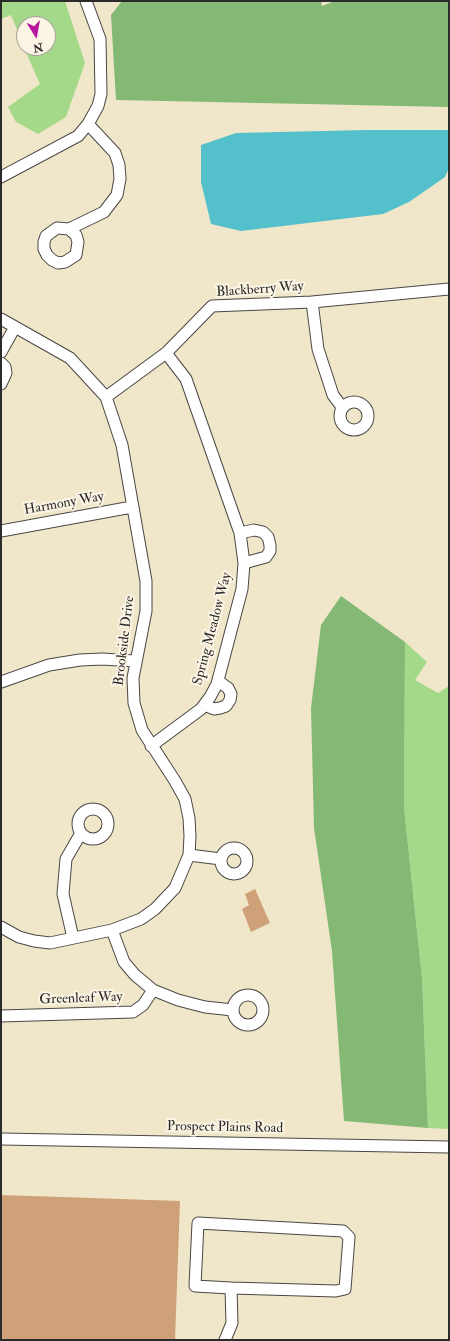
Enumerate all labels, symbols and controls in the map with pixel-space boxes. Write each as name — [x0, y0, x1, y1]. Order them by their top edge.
north arrow — [16, 16, 56, 56]
text: N — [32, 40, 44, 55]
street label: Blackberry Way — [216, 279, 304, 301]
street label: Harmony Way — [23, 489, 105, 519]
street label: Spring Meadow Way — [190, 571, 236, 687]
street label: Brookside Drive — [111, 595, 139, 687]
street label: Greenleaf Way — [39, 989, 123, 1009]
street label: Prospect Plains Road — [167, 1119, 283, 1137]

